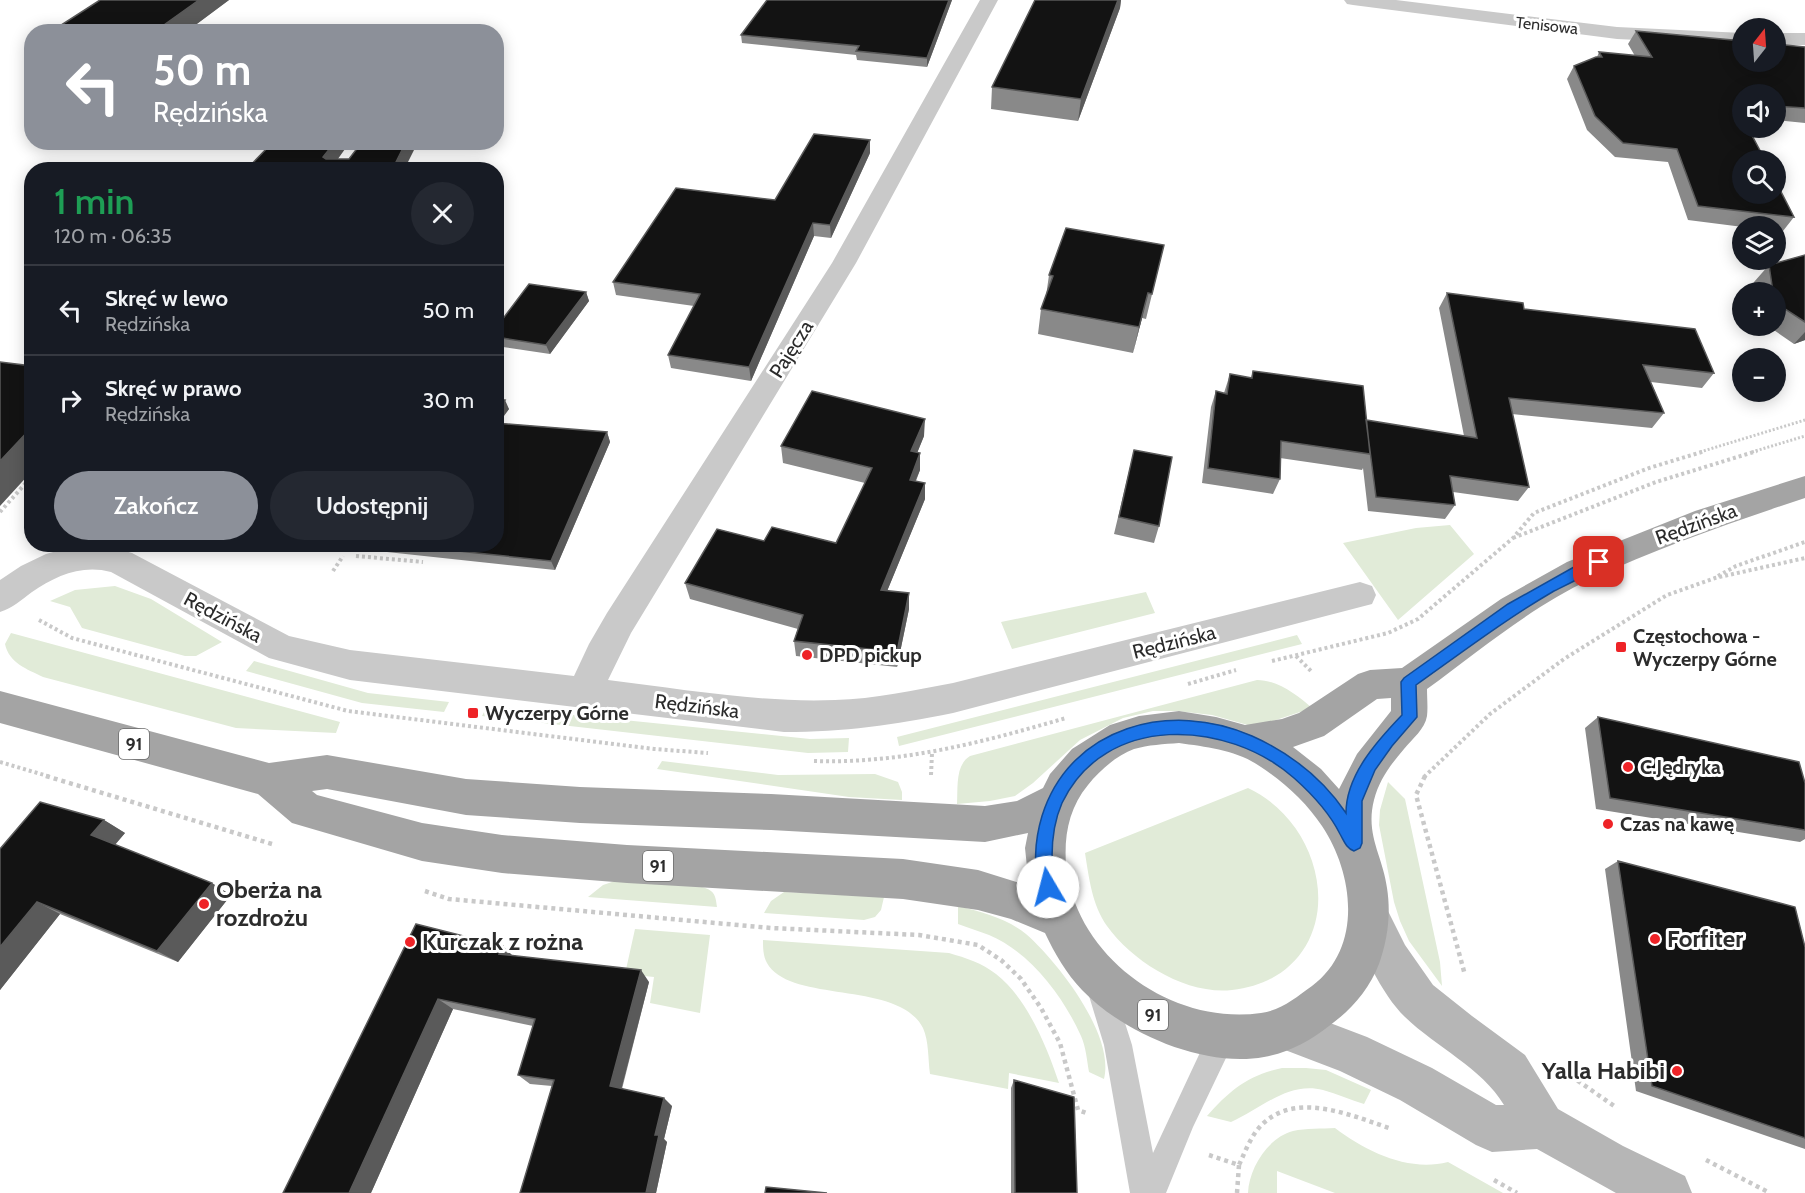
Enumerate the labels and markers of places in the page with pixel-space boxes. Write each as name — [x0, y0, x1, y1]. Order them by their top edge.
pin — [1573, 536, 1624, 587]
place label: Częstochowa - Wyczerpy Górne — [1633, 624, 1777, 671]
marker: Częstochowa - Wyczerpy Górne — [1614, 640, 1628, 654]
place label: DPD pickup — [819, 643, 922, 667]
marker: DPD pickup — [800, 648, 814, 662]
place label: Wyczerpy Górne — [485, 701, 629, 725]
marker: Wyczerpy Górne — [466, 706, 480, 720]
place label: C.Jędryka — [1640, 755, 1721, 779]
marker: C.Jędryka — [1621, 760, 1635, 774]
place label: Czas na kawę — [1620, 812, 1735, 836]
marker: Czas na kawę — [1601, 817, 1615, 831]
place label: Oberża na rozdrożu — [216, 875, 322, 932]
marker: Oberża na rozdrożu — [197, 897, 211, 911]
place label: Forfiter — [1667, 924, 1743, 953]
place label: Kurczak z rożna — [422, 927, 583, 956]
marker: Forfiter — [1648, 932, 1662, 946]
marker: Kurczak z rożna — [403, 935, 417, 949]
place label: Yalla Habibi — [1541, 1056, 1665, 1085]
marker: Yalla Habibi — [1670, 1064, 1684, 1078]

